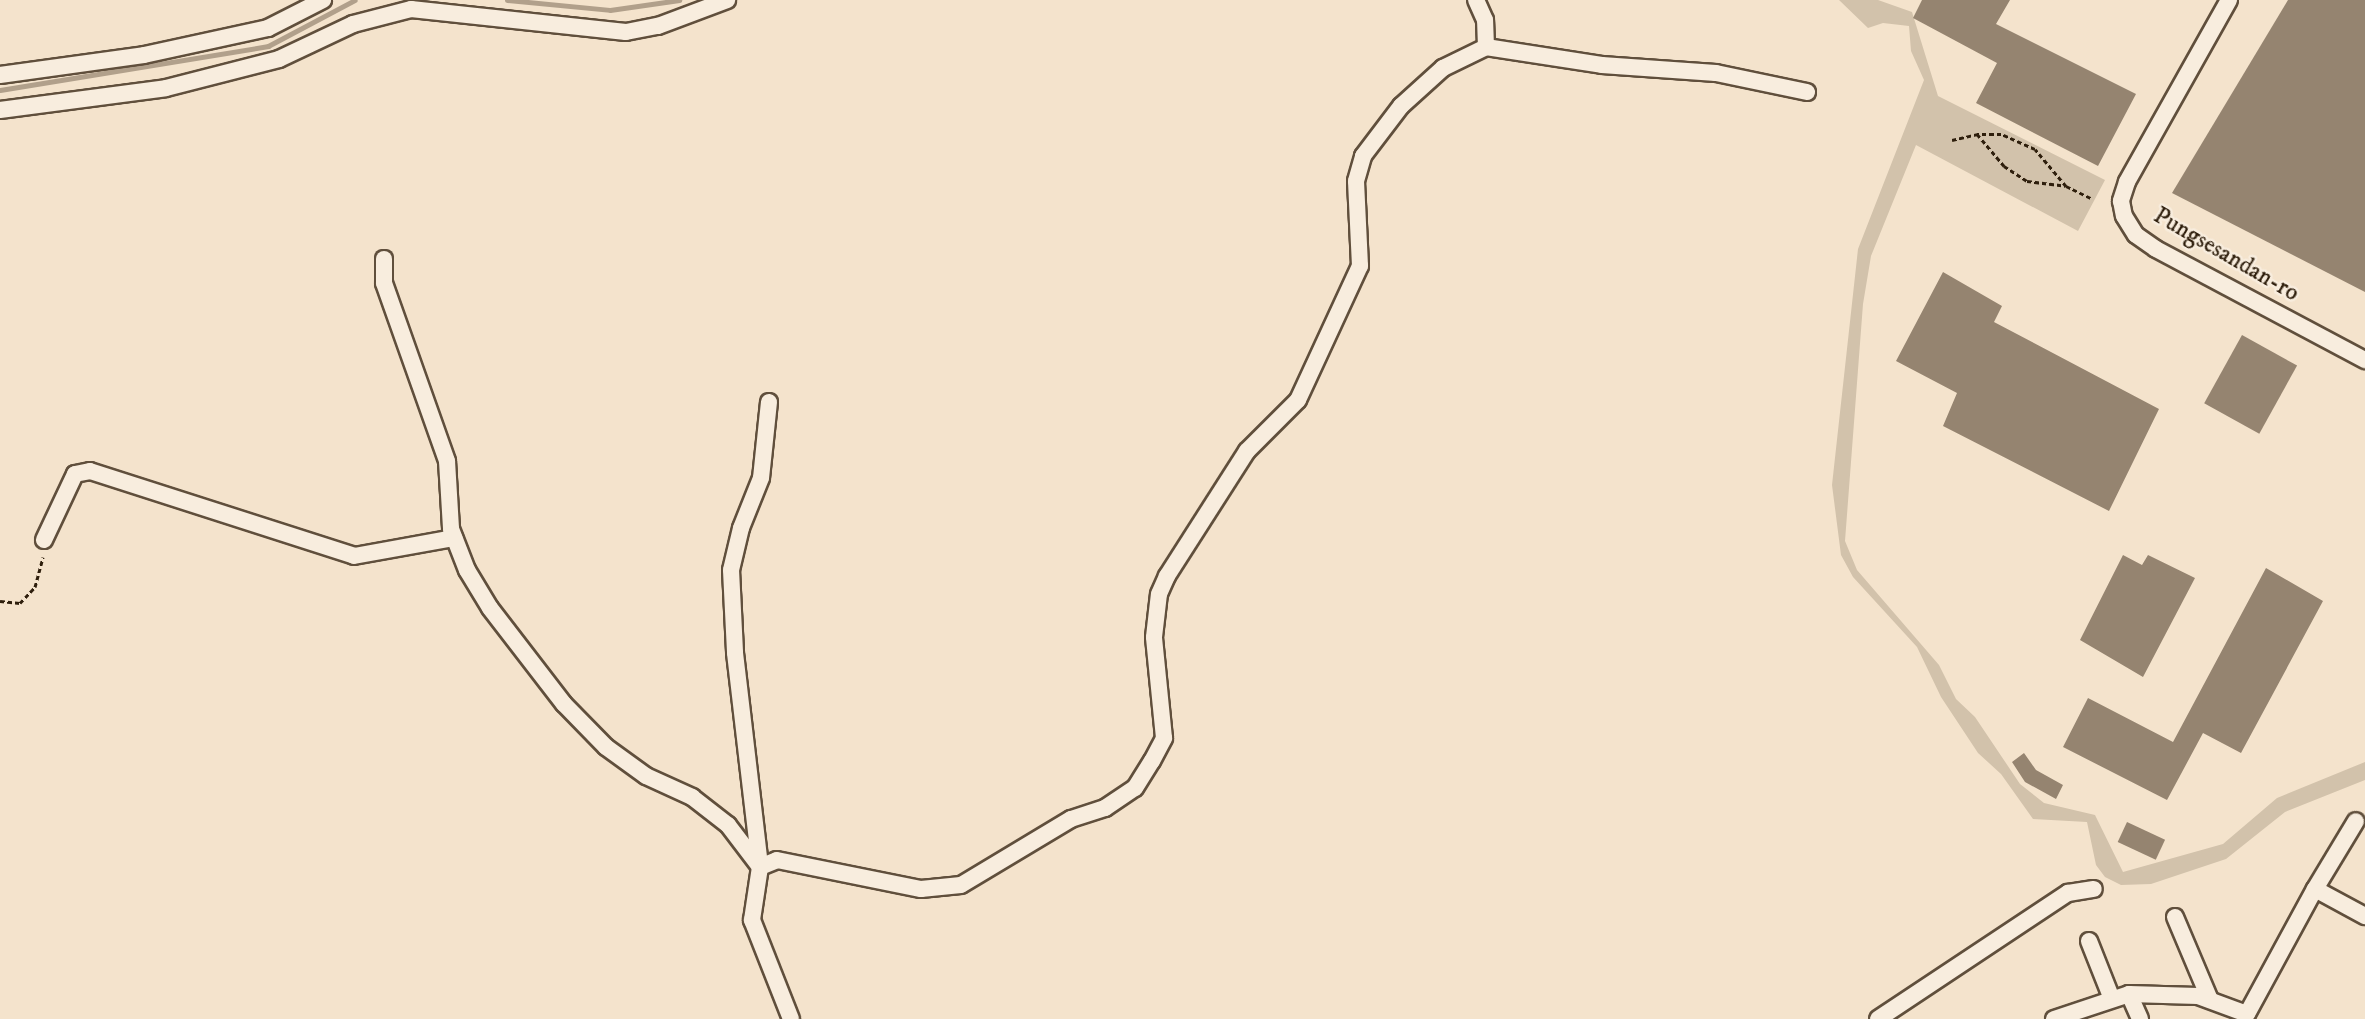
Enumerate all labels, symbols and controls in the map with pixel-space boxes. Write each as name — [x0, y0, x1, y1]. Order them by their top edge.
street label: Pungsesandan-ro — [2148, 202, 2304, 308]

